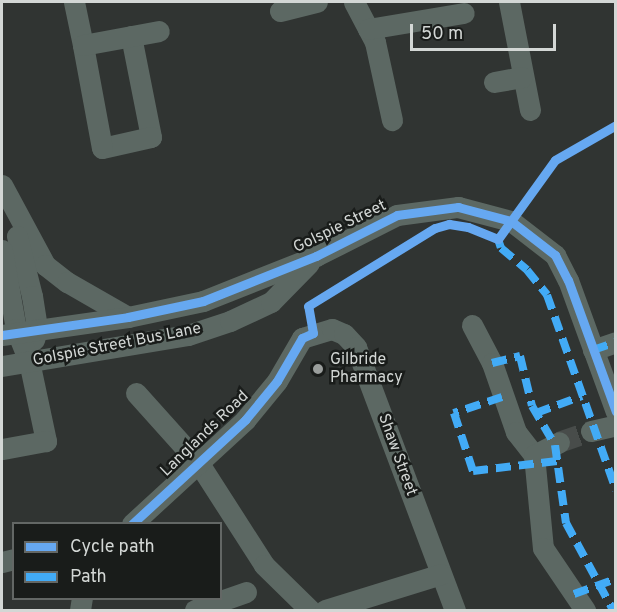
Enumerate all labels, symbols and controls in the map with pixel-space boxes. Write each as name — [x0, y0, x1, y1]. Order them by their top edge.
scale bar — [413, 12, 558, 50]
text: 50 m — [421, 23, 463, 46]
street label: Golspie Street — [290, 196, 390, 258]
street label: Golspie Street Bus Lane — [31, 319, 203, 371]
place label: Gilbride Pharmacy — [330, 350, 403, 388]
marker: Gilbride Pharmacy — [311, 362, 325, 376]
street label: Langlands Road — [157, 387, 253, 481]
street label: Shaw Street — [373, 411, 421, 499]
legend — [12, 522, 222, 600]
text: Cycle path — [70, 536, 155, 559]
text: Path — [70, 566, 107, 589]

